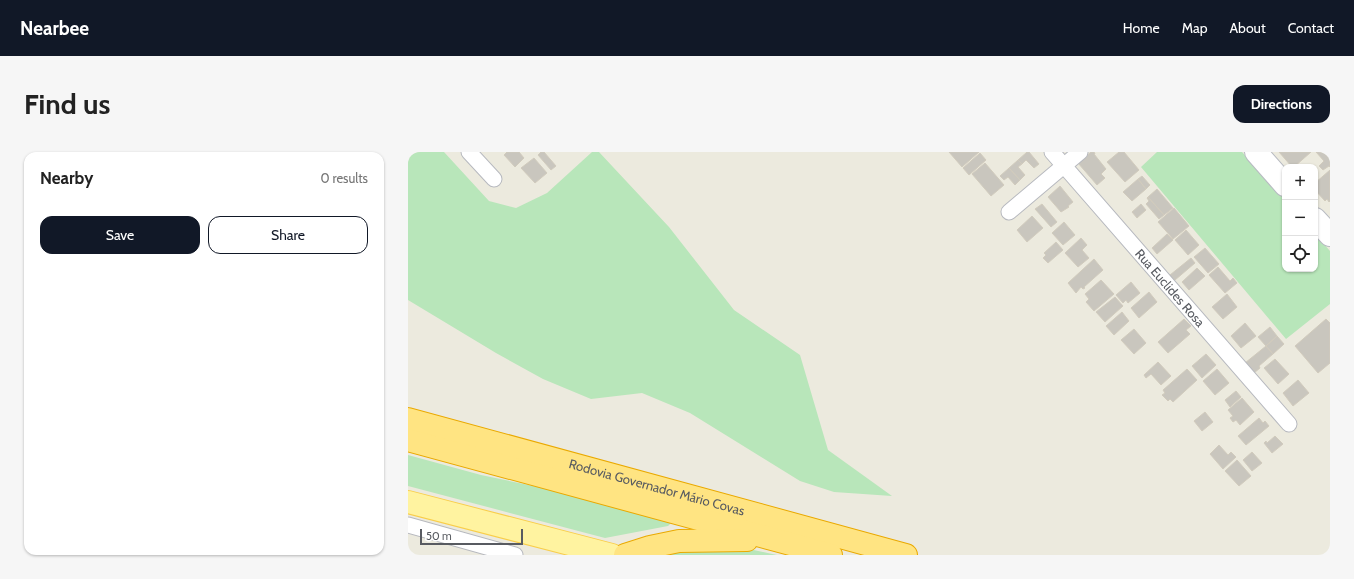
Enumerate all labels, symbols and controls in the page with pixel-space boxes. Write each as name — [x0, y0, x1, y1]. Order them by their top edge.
text: Nearbee — [20, 17, 89, 40]
text: Home — [1123, 19, 1160, 37]
text: Map — [1182, 19, 1207, 37]
text: About — [1229, 19, 1266, 37]
text: Contact — [1288, 19, 1334, 37]
button: Directions — [1233, 85, 1330, 123]
text: Find us — [24, 87, 110, 121]
map controls — [1282, 164, 1318, 272]
button: + — [1282, 164, 1318, 200]
text: Nearby — [40, 168, 93, 188]
text: 0 results — [320, 170, 368, 186]
button: − — [1282, 200, 1318, 236]
button: Save — [40, 216, 200, 254]
button: Share — [208, 216, 368, 254]
button: locate — [1282, 236, 1318, 272]
street label: Rua Euclides Rosa — [1132, 246, 1209, 330]
street label: Rodovia Governador Mário Covas — [567, 455, 747, 519]
scale bar — [420, 527, 523, 546]
text: 50 m — [426, 529, 452, 543]

